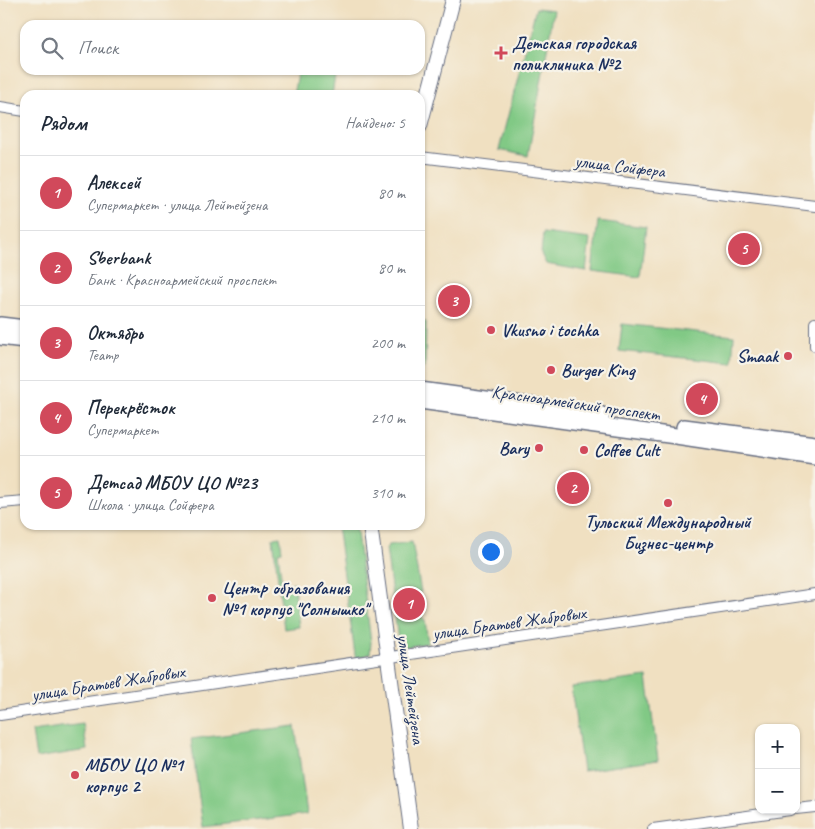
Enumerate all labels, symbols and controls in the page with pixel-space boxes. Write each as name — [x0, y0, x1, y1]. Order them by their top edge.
search box — [20, 20, 425, 75]
place label: Детская городская поликлиника №2 — [512, 32, 638, 75]
icon: search — [38, 34, 66, 62]
text: Поиск — [78, 36, 118, 60]
marker: Детская городская поликлиника №2 — [494, 46, 508, 60]
text: Рядом — [40, 110, 87, 136]
text: Найдено: 5 — [345, 113, 405, 133]
street label: улица Сойфера — [573, 149, 668, 183]
text: Алексей — [87, 171, 140, 195]
text: 1 — [52, 183, 60, 203]
text: 80 m — [378, 183, 405, 203]
text: Супермаркет · улица Лейтейзена — [87, 195, 267, 215]
pin: 5 — [728, 230, 760, 268]
text: Sberbank — [87, 246, 150, 270]
text: 2 — [52, 258, 60, 278]
text: 80 m — [378, 258, 405, 278]
text: Банк · Красноармейский проспект — [87, 270, 276, 290]
pin: 3 — [438, 282, 470, 320]
place label: Vkusno i tochka — [501, 319, 600, 341]
text: Октябрь — [87, 321, 143, 345]
marker: Vkusno i tochka — [485, 324, 497, 336]
text: 3 — [52, 333, 60, 353]
text: 200 m — [371, 333, 405, 353]
text: Театр — [87, 345, 118, 365]
place label: Smaak — [737, 345, 780, 367]
marker: Smaak — [782, 350, 794, 362]
place label: Burger King — [561, 359, 637, 381]
marker: Burger King — [545, 364, 557, 376]
street label: Красноармейский проспект — [490, 380, 663, 426]
pin: 4 — [686, 380, 718, 418]
text: Перекрёсток — [87, 396, 175, 420]
text: 4 — [52, 408, 60, 428]
text: 210 m — [371, 408, 405, 428]
text: Супермаркет — [87, 420, 158, 440]
place label: Bary — [499, 437, 531, 459]
place label: Coffee Cult — [594, 439, 661, 461]
marker: Bary — [533, 442, 545, 454]
marker: Coffee Cult — [578, 444, 590, 456]
pin: 2 — [557, 469, 589, 507]
text: Детсад МБОУ ЦО №23 — [87, 471, 257, 495]
text: 5 — [53, 483, 59, 503]
text: 310 m — [371, 483, 405, 503]
text: Школа · улица Сойфера — [87, 495, 214, 515]
marker: Тульский Международный Бизнес-центр — [662, 497, 674, 509]
place label: Тульский Международный Бизнес-центр — [585, 511, 752, 555]
your location — [478, 539, 504, 565]
place label: Центр образования №1 корпус "Солнышко" — [222, 577, 372, 620]
pin: 1 — [393, 585, 425, 623]
marker: Центр образования №1 корпус "Солнышко" — [206, 592, 218, 604]
street label: улица Братьев Жабровых — [430, 601, 589, 645]
street label: улица Лейтейзена — [391, 632, 430, 747]
street label: улица Братьев Жабровых — [29, 660, 188, 706]
map controls — [755, 724, 800, 814]
button: + — [755, 724, 800, 769]
place label: МБОУ ЦО №1 корпус 2 — [85, 754, 185, 797]
marker: МБОУ ЦО №1 корпус 2 — [69, 769, 81, 781]
button: − — [755, 769, 800, 814]

